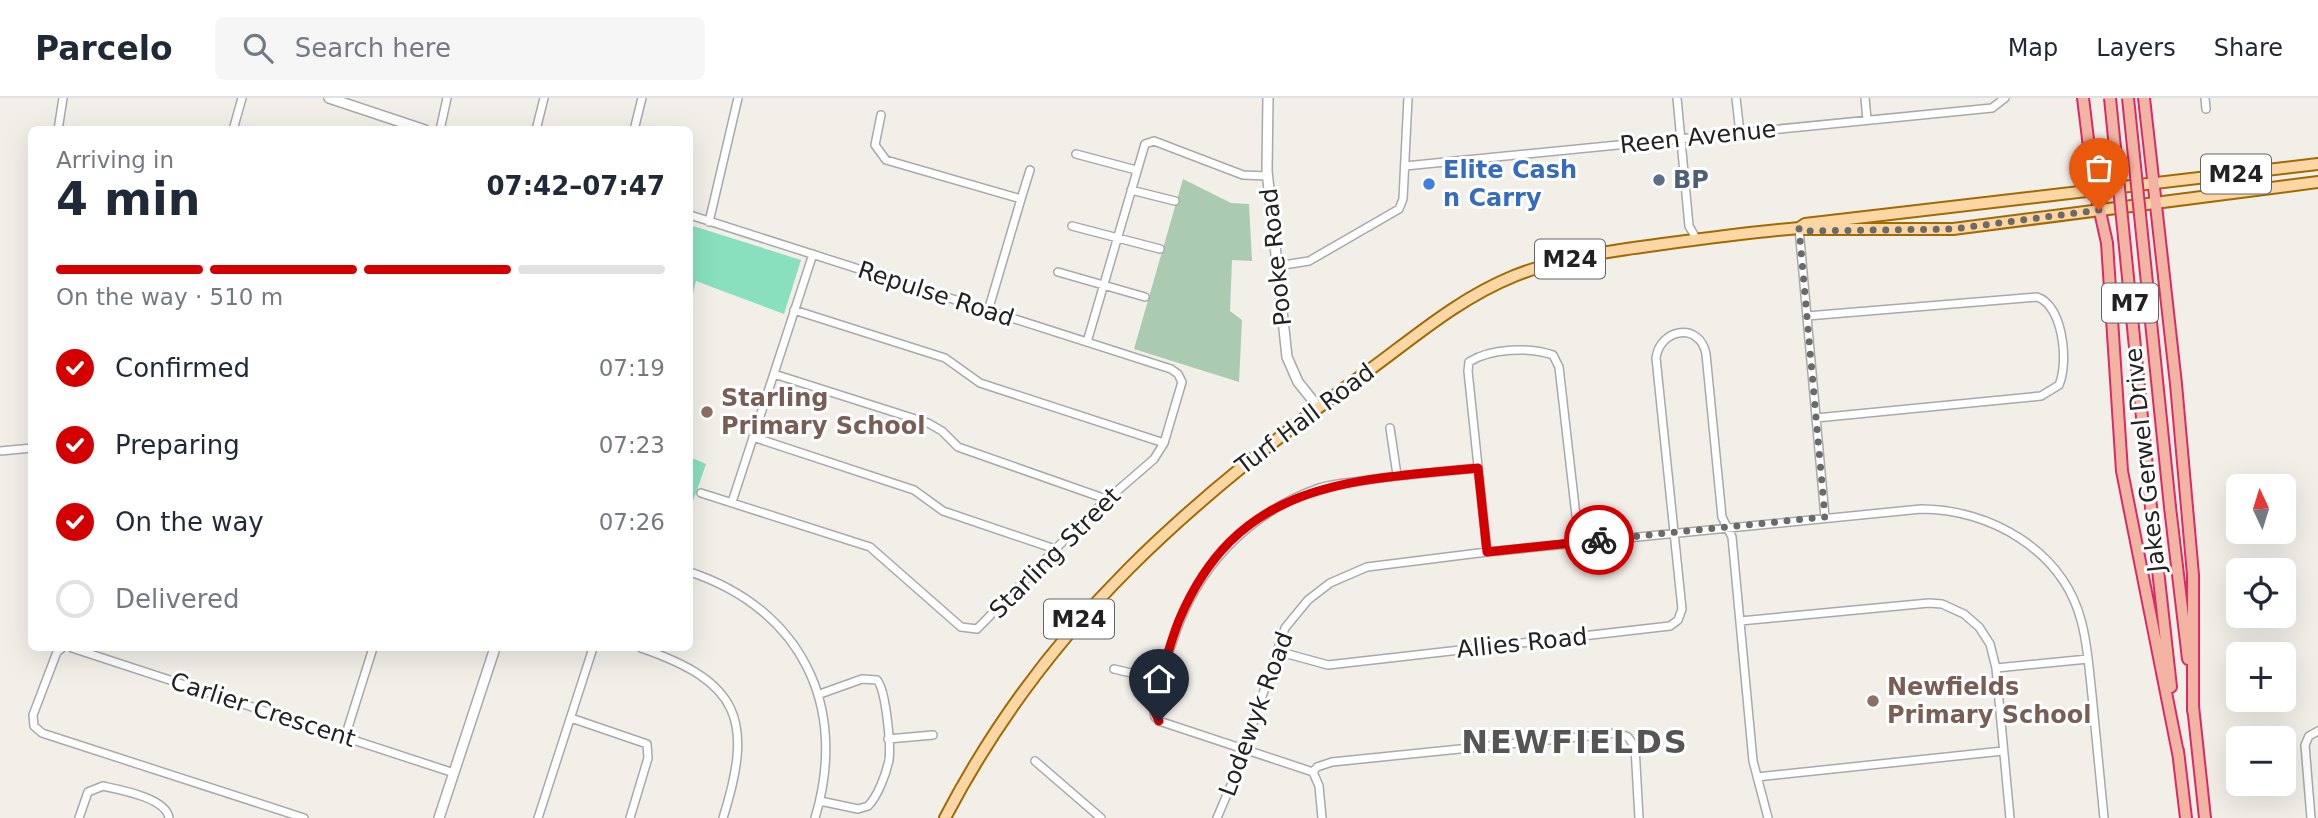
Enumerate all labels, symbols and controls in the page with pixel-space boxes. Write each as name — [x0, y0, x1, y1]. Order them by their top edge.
search box — [215, 17, 705, 80]
text: Parcelo — [35, 29, 173, 68]
icon: search — [239, 29, 277, 67]
text: Search here — [295, 33, 451, 63]
text: Map — [2008, 34, 2058, 62]
text: Layers — [2096, 34, 2176, 62]
text: Share — [2214, 34, 2283, 62]
street label: Reen Avenue — [1618, 115, 1778, 159]
pin — [2069, 138, 2129, 210]
text: Arriving in — [56, 147, 174, 173]
icon: bag — [2080, 149, 2118, 187]
road number: M24 — [2201, 155, 2271, 194]
place label: Elite Cash n Carry — [1443, 156, 1577, 212]
place label: BP — [1673, 166, 1709, 194]
text: 07:42–07:47 — [486, 171, 665, 201]
text: 4 min — [56, 172, 200, 226]
marker: BP — [1651, 172, 1667, 188]
marker: Elite Cash n Carry — [1421, 176, 1437, 192]
street label: Pooke Road — [1255, 187, 1297, 327]
road number: M24 — [1535, 240, 1605, 278]
street label: Repulse Road — [854, 256, 1018, 332]
text: On the way · 510 m — [56, 284, 283, 310]
road number: M7 — [2102, 284, 2158, 322]
street label: Jakes Gerwel Drive — [2119, 346, 2171, 576]
icon: check — [56, 349, 94, 387]
text: Confirmed — [115, 353, 250, 383]
text: 07:19 — [599, 355, 665, 381]
street label: Turf Hall Road — [1229, 358, 1380, 481]
place label: Starling Primary School — [721, 384, 926, 440]
marker: Starling Primary School — [699, 404, 715, 420]
icon: check — [56, 426, 94, 464]
text: Preparing — [115, 430, 240, 460]
text: 07:23 — [599, 432, 665, 458]
north arrow — [2226, 474, 2296, 544]
map controls — [2226, 474, 2296, 796]
street label: Starling Street — [984, 482, 1126, 624]
icon: check — [56, 503, 94, 541]
courier — [1564, 505, 1634, 575]
text: On the way — [115, 507, 264, 537]
text: 07:26 — [599, 509, 665, 535]
icon: bike — [1580, 521, 1618, 559]
button: locate — [2226, 558, 2296, 628]
text: Delivered — [115, 584, 239, 614]
road number: M24 — [1044, 600, 1114, 638]
street label: Allies Road — [1455, 622, 1589, 664]
street label: Lodewyk Road — [1213, 628, 1299, 800]
button: + — [2226, 642, 2296, 712]
pin — [1129, 649, 1189, 721]
icon: home — [1140, 660, 1178, 698]
street label: Carlier Crescent — [167, 667, 359, 753]
place label: Newfields Primary School — [1887, 673, 2092, 729]
marker: Newfields Primary School — [1865, 693, 1881, 709]
district label: NEWFIELDS — [1461, 723, 1689, 761]
button: − — [2226, 726, 2296, 796]

